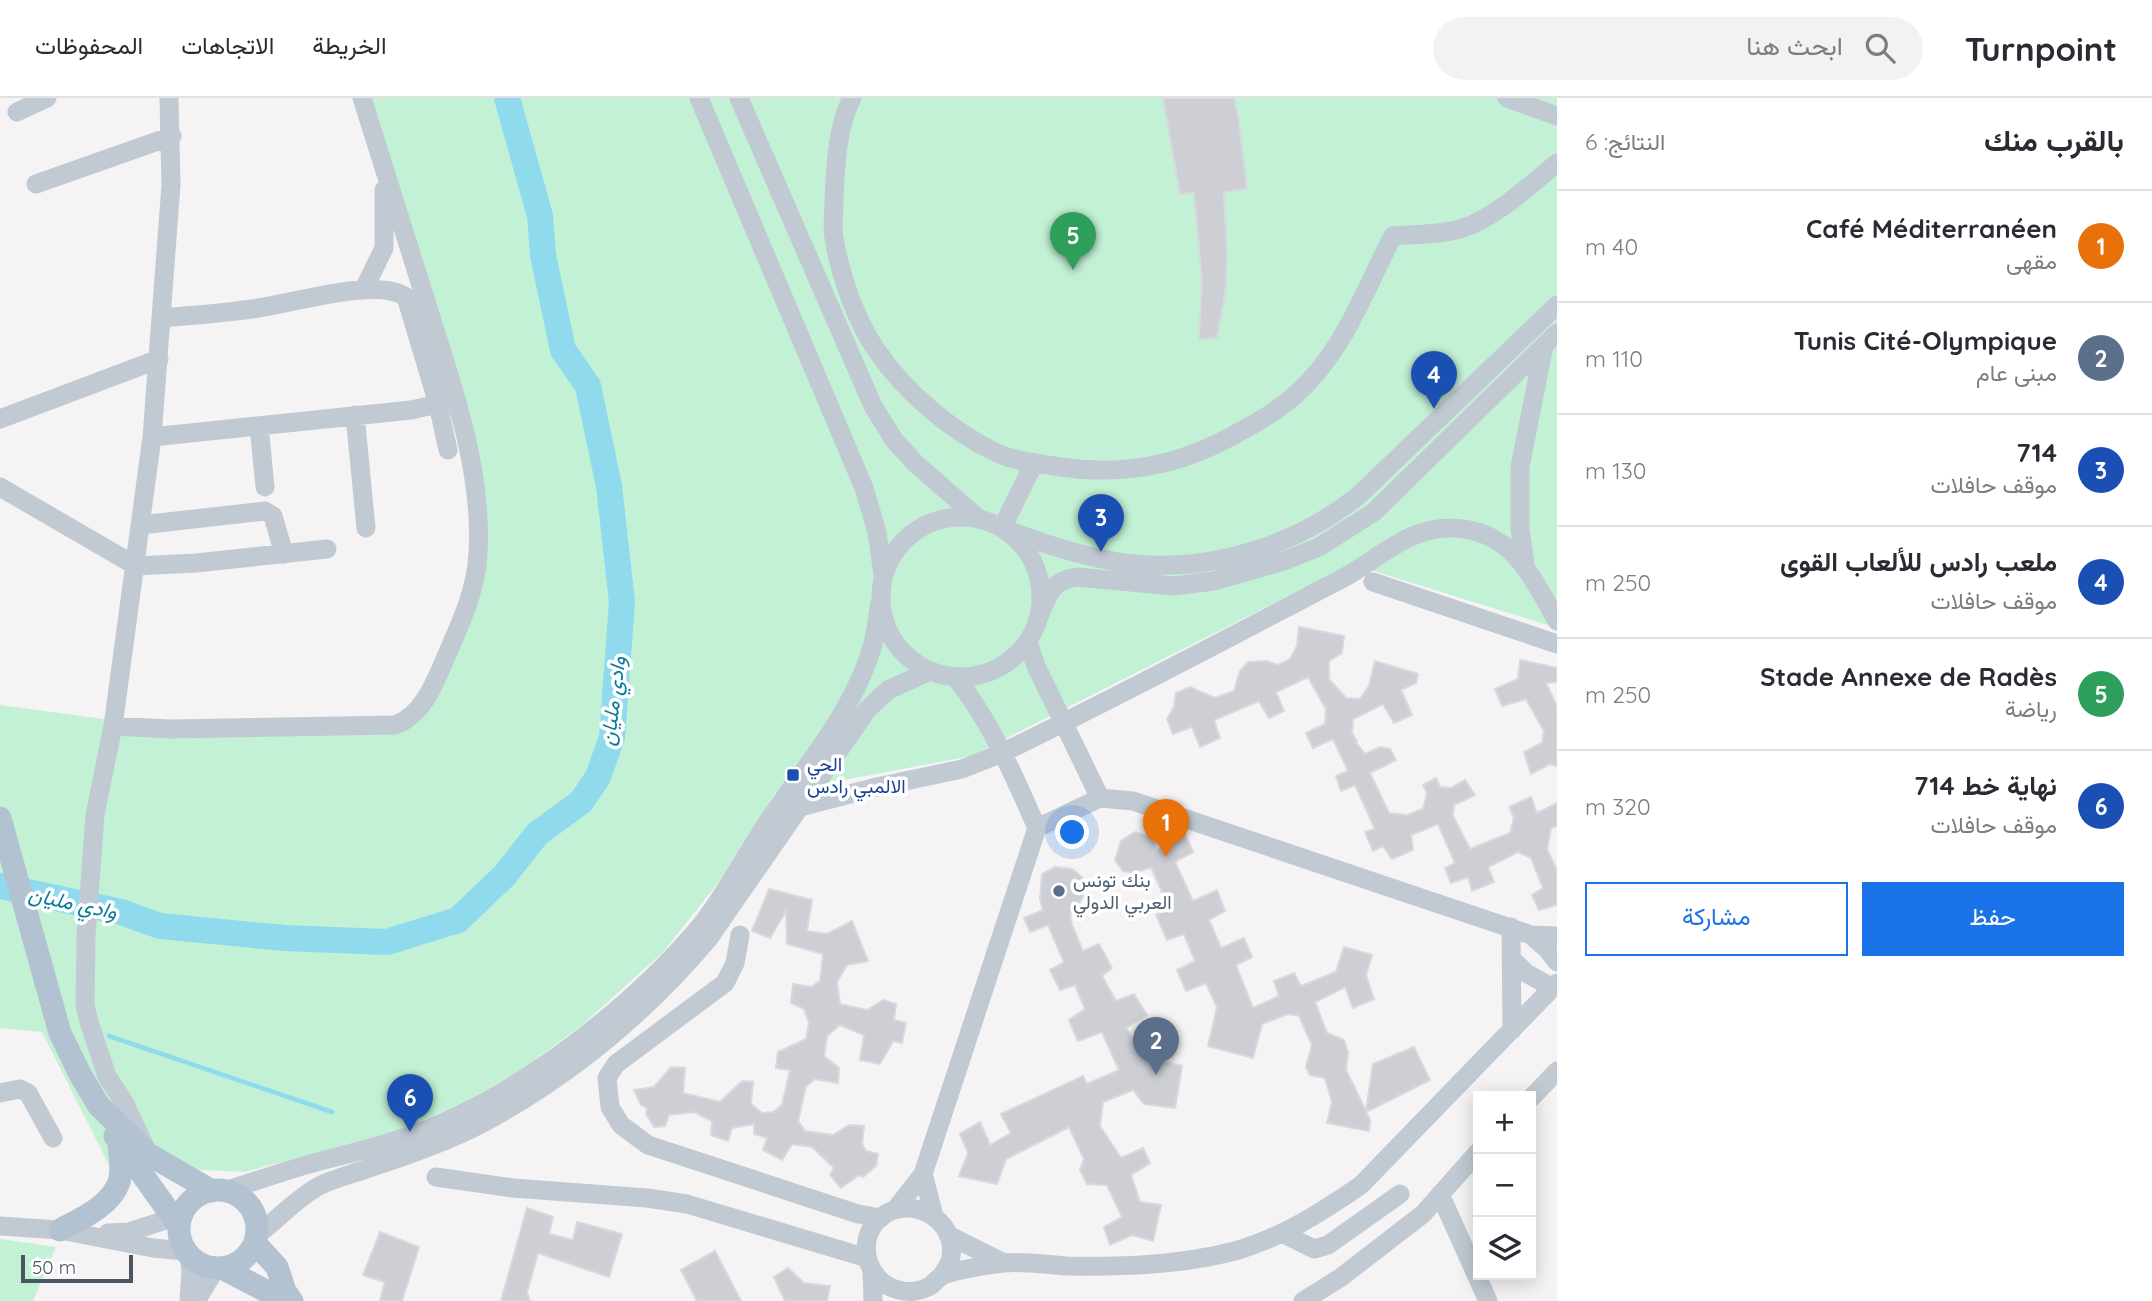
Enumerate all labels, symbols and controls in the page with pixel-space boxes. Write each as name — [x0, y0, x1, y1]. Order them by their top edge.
search box — [1433, 17, 1923, 80]
text: Turnpoint — [1965, 28, 2117, 69]
text: ابحث هنا — [1746, 29, 1843, 62]
icon: search — [1861, 29, 1899, 67]
text: المحفوظات — [35, 30, 143, 60]
text: الاتجاهات — [181, 30, 274, 60]
text: الخريطة — [312, 30, 387, 60]
text: بالقرب منك — [1984, 121, 2124, 159]
text: النتائج: 6 — [1585, 127, 1665, 156]
pin: 5 — [1050, 212, 1096, 270]
text: Café Méditerranéen — [1806, 212, 2057, 245]
text: 40 m — [1585, 232, 1638, 261]
text: 1 — [2097, 232, 2105, 261]
text: مقهى — [2006, 246, 2057, 275]
text: Tunis Cité-Olympique — [1794, 324, 2057, 357]
text: 110 m — [1585, 344, 1643, 373]
text: 2 — [2094, 344, 2108, 373]
pin: 4 — [1411, 351, 1457, 409]
text: مبنى عام — [1976, 358, 2057, 387]
text: 714 — [2016, 436, 2057, 469]
text: 130 m — [1585, 456, 1647, 485]
text: 3 — [2095, 456, 2107, 485]
text: موقف حافلات — [1930, 470, 2057, 499]
pin: 3 — [1078, 494, 1124, 552]
text: ملعب رادس للألعاب القوى — [1780, 545, 2057, 578]
text: 250 m — [1585, 568, 1651, 597]
text: 4 — [2094, 568, 2108, 597]
text: موقف حافلات — [1930, 586, 2057, 615]
water label: وادي مليان — [594, 654, 635, 748]
text: Stade Annexe de Radès — [1760, 660, 2057, 693]
text: 250 m — [1585, 680, 1651, 709]
text: 5 — [2094, 680, 2108, 709]
text: رياضة — [2005, 694, 2057, 723]
place label: الحي الالمبي رادس — [807, 752, 906, 802]
marker: الحي الالمبي رادس — [785, 767, 801, 783]
text: نهاية خط 714 — [1914, 769, 2057, 802]
text: 320 m — [1585, 792, 1651, 821]
text: 6 — [2095, 792, 2107, 821]
pin: 1 — [1143, 799, 1189, 857]
text: موقف حافلات — [1930, 810, 2057, 839]
your location — [1055, 815, 1089, 849]
place label: بنك تونس العربي الدولي — [1073, 868, 1172, 918]
water label: وادي مليان — [25, 880, 120, 929]
button: مشاركة — [1585, 882, 1848, 956]
button: حفظ — [1862, 882, 2124, 956]
marker: بنك تونس العربي الدولي — [1051, 883, 1067, 899]
pin: 2 — [1133, 1017, 1179, 1075]
pin: 6 — [387, 1074, 433, 1132]
map controls — [1473, 1091, 1536, 1280]
button: + — [1473, 1091, 1536, 1154]
button: − — [1473, 1154, 1536, 1217]
button: layers — [1473, 1217, 1536, 1280]
scale bar — [21, 1252, 133, 1284]
text: 50 m — [32, 1255, 76, 1279]

